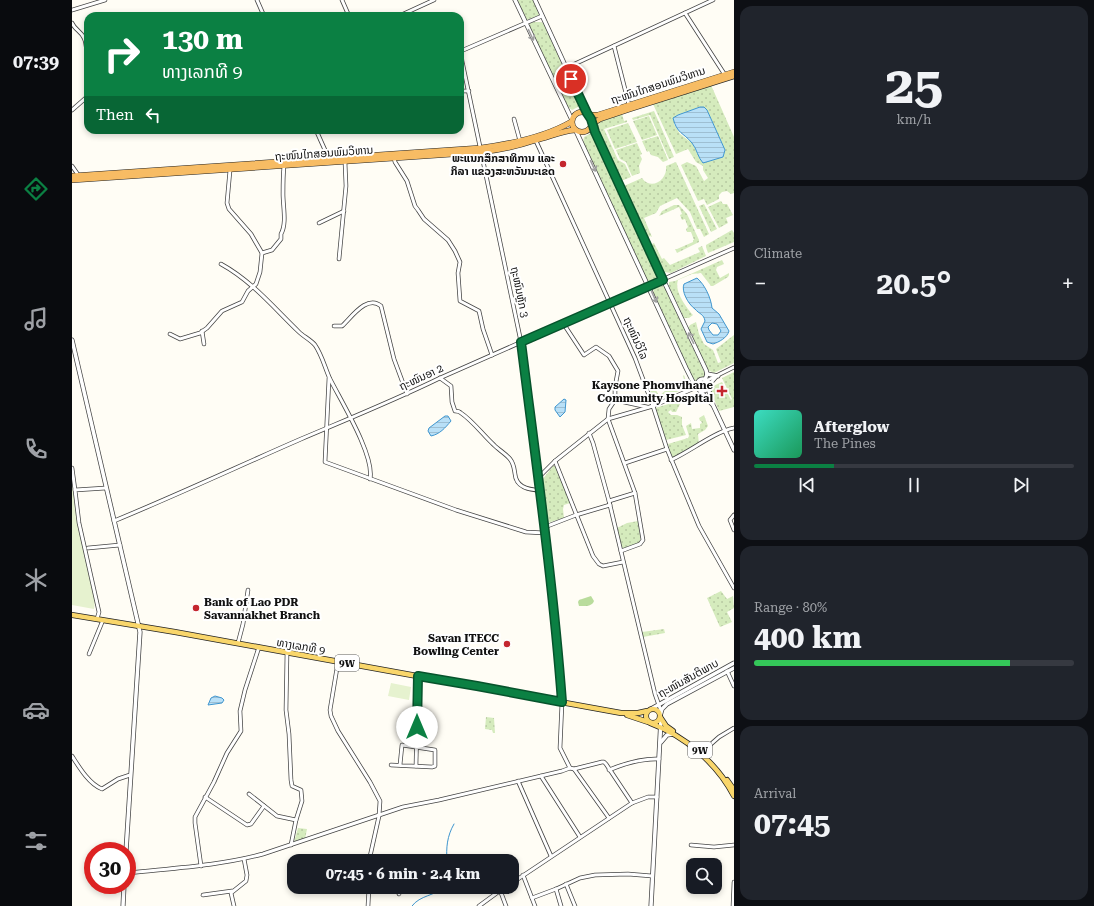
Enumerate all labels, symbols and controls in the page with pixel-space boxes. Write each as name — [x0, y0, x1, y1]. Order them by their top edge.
text: 130 m — [162, 23, 243, 56]
icon: right — [96, 28, 148, 80]
one-way arrow — [528, 29, 535, 41]
text: 07:39 — [13, 51, 59, 72]
text: 25 — [885, 55, 943, 116]
text: ທາງເລກທີ 9 — [162, 61, 243, 82]
pin — [554, 62, 588, 96]
street label: ຖະໜົນໄກສອນພົມວິຫານ — [609, 64, 707, 107]
icon: arrive — [560, 68, 582, 90]
icon: left — [142, 104, 164, 126]
text: Then — [96, 106, 134, 124]
text: km/h — [897, 112, 931, 127]
street label: ຖະໜົນໄກສອນພົມວິຫານ — [274, 144, 374, 163]
place label: ພະແນກສຶກສາທິການ ແລະ ກິລາ ແຂວງສະຫວັນນະເຂດ — [451, 152, 555, 178]
marker: ພະແນກສຶກສາທິການ ແລະ ກິລາ ແຂວງສະຫວັນນະເຂດ — [558, 159, 568, 169]
one-way arrow — [590, 160, 598, 172]
icon: directions — [22, 175, 50, 203]
text: Climate — [754, 246, 802, 261]
street label: ຖະໜົນຫຼັກ 3 — [508, 265, 531, 319]
text: 20.5° — [877, 266, 951, 301]
text: − — [754, 271, 766, 296]
text: + — [1062, 271, 1074, 296]
one-way arrow — [651, 291, 658, 303]
icon: music — [22, 305, 50, 333]
street label: ຖະໜົນວິໄລ — [620, 315, 651, 361]
one-way arrow — [687, 332, 694, 344]
street label: ຖະໜົນອາ 2 — [397, 362, 445, 393]
place label: Kaysone Phomvihane Community Hospital — [592, 379, 714, 405]
marker: Kaysone Phomvihane Community Hospital — [716, 385, 728, 397]
text: Afterglow — [814, 418, 889, 436]
icon: phone — [22, 435, 50, 463]
text: The Pines — [814, 436, 876, 451]
icon: previous — [796, 474, 818, 496]
icon: pause — [903, 474, 925, 496]
icon: next — [1010, 474, 1032, 496]
icon: climate — [22, 566, 50, 594]
place label: Bank of Lao PDR Savannakhet Branch — [204, 596, 321, 622]
text: Range · 80% — [754, 600, 827, 615]
marker: Bank of Lao PDR Savannakhet Branch — [191, 603, 201, 613]
text: 400 km — [754, 620, 862, 655]
place label: Savan ITECC Bowling Center — [413, 632, 499, 658]
street label: ທາງເລກທີ 9 — [276, 636, 326, 657]
marker: Savan ITECC Bowling Center — [502, 639, 512, 649]
road number: 9W — [335, 655, 359, 671]
street label: ຖະໜົນສັນຕິພາບ — [656, 656, 721, 700]
icon: car — [22, 696, 50, 724]
position arrow — [396, 706, 438, 748]
road number: 9W — [688, 742, 712, 758]
text: Arrival — [754, 786, 796, 801]
text: 07:45 — [754, 806, 831, 841]
icon: filters — [22, 827, 50, 855]
speed limit sign: 30 — [84, 842, 136, 894]
map controls — [686, 858, 722, 894]
button: search — [686, 858, 722, 894]
text: 07:45 · 6 min · 2.4 km — [326, 865, 480, 883]

